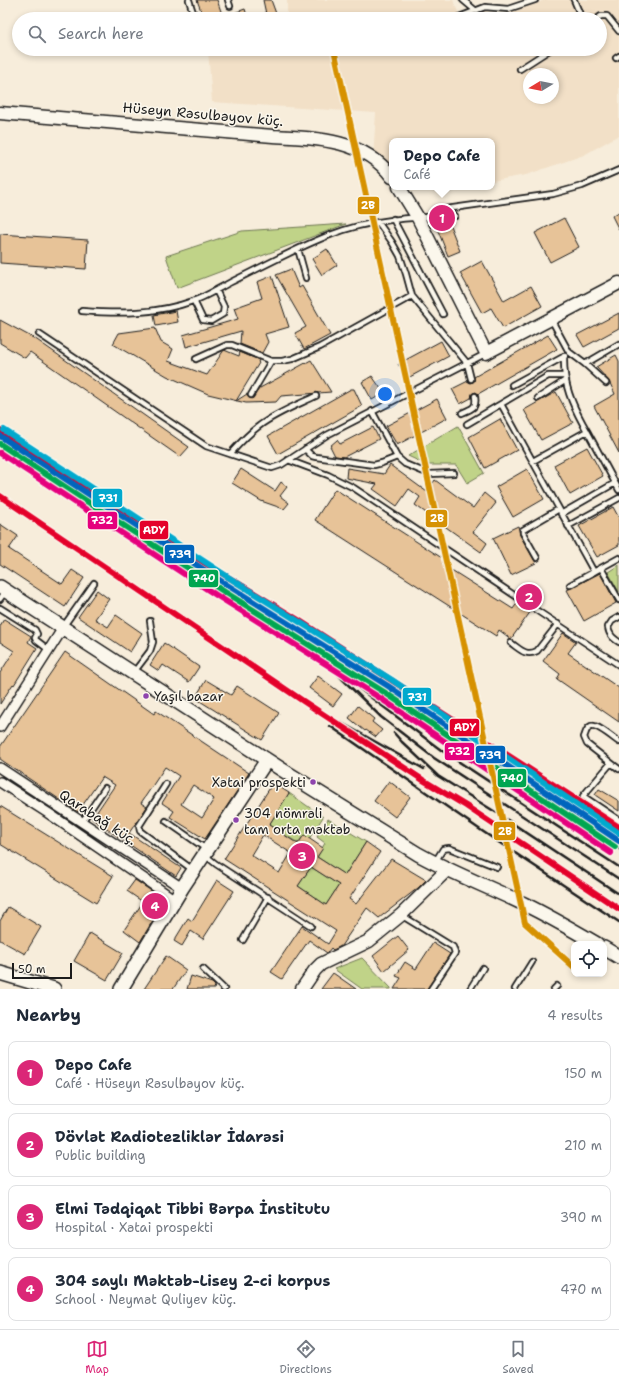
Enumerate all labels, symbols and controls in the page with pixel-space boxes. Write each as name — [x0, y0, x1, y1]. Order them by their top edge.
search box — [12, 12, 607, 56]
icon: search — [26, 23, 48, 45]
text: Search here — [58, 24, 144, 44]
north arrow — [523, 68, 559, 104]
street label: Hüseyn Rəsulbəyov küç. — [122, 98, 284, 130]
popup — [389, 138, 495, 190]
text: Depo Cafe — [403, 146, 481, 166]
text: Café — [403, 166, 431, 183]
line badge: 2B — [357, 196, 380, 215]
text: 2B — [361, 198, 375, 213]
pin: 1 — [429, 203, 455, 233]
your location — [375, 384, 395, 404]
line badge: 731 — [92, 488, 123, 508]
text: 731 — [98, 491, 118, 506]
line badge: 2B — [425, 509, 448, 528]
line badge: 732 — [87, 511, 118, 530]
text: 2B — [430, 511, 444, 526]
text: 732 — [91, 513, 113, 528]
line badge: ADY — [139, 520, 169, 540]
text: ADY — [143, 523, 166, 538]
line badge: 739 — [164, 544, 195, 564]
text: 739 — [169, 547, 191, 562]
line badge: 740 — [188, 569, 219, 588]
text: 740 — [193, 571, 216, 586]
pin: 2 — [516, 582, 542, 612]
line badge: 731 — [402, 687, 432, 706]
place label: Yaşıl bazar — [154, 688, 224, 705]
text: 731 — [407, 690, 427, 705]
marker: Yaşıl bazar — [141, 691, 151, 701]
line badge: ADY — [449, 718, 480, 737]
text: ADY — [454, 720, 477, 735]
line badge: 732 — [444, 742, 475, 761]
text: 732 — [448, 744, 470, 759]
line badge: 739 — [475, 745, 506, 764]
text: 739 — [479, 748, 501, 763]
line badge: 740 — [497, 768, 527, 788]
text: 740 — [501, 771, 524, 786]
place label: Xətai prospekti — [212, 774, 306, 791]
marker: Xətai prospekti — [308, 777, 318, 787]
street label: Qarabağ küç. — [56, 785, 140, 849]
place label: 304 nömrəli tam orta məktəb — [244, 805, 350, 838]
marker: 304 nömrəli tam orta məktəb — [231, 815, 241, 825]
line badge: 2B — [493, 821, 516, 841]
text: 2B — [498, 824, 512, 839]
pin: 3 — [289, 841, 315, 871]
pin: 4 — [142, 891, 168, 921]
map controls — [571, 941, 607, 977]
button: locate — [571, 941, 607, 977]
scale bar — [12, 961, 72, 980]
text: 50 m — [18, 962, 46, 977]
text: Nearby — [16, 1004, 81, 1026]
text: 4 results — [547, 1007, 603, 1024]
text: Depo Cafe — [55, 1055, 132, 1075]
text: 1 — [27, 1065, 33, 1082]
text: 150 m — [564, 1065, 602, 1082]
text: Café · Hüseyn Rəsulbəyov küç. — [55, 1075, 244, 1092]
text: Dövlət Radiotezliklər İdarəsi — [55, 1127, 284, 1147]
text: 2 — [25, 1137, 35, 1154]
text: 210 m — [564, 1137, 602, 1154]
text: Public building — [55, 1147, 146, 1164]
text: Elmi Tədqiqat Tibbi Bərpa İnstitutu — [55, 1199, 330, 1219]
text: 3 — [25, 1209, 35, 1226]
text: 390 m — [560, 1209, 602, 1226]
text: Hospital · Xətai prospekti — [55, 1219, 213, 1236]
text: 304 saylı Məktəb-Lisey 2-ci korpus — [55, 1271, 330, 1291]
text: 4 — [25, 1281, 35, 1298]
text: 470 m — [560, 1281, 602, 1298]
text: School · Neymət Quliyev küç. — [55, 1291, 236, 1308]
tab: Map — [85, 1338, 109, 1377]
tab: Directions — [279, 1338, 332, 1377]
tab: Saved — [502, 1338, 534, 1377]

